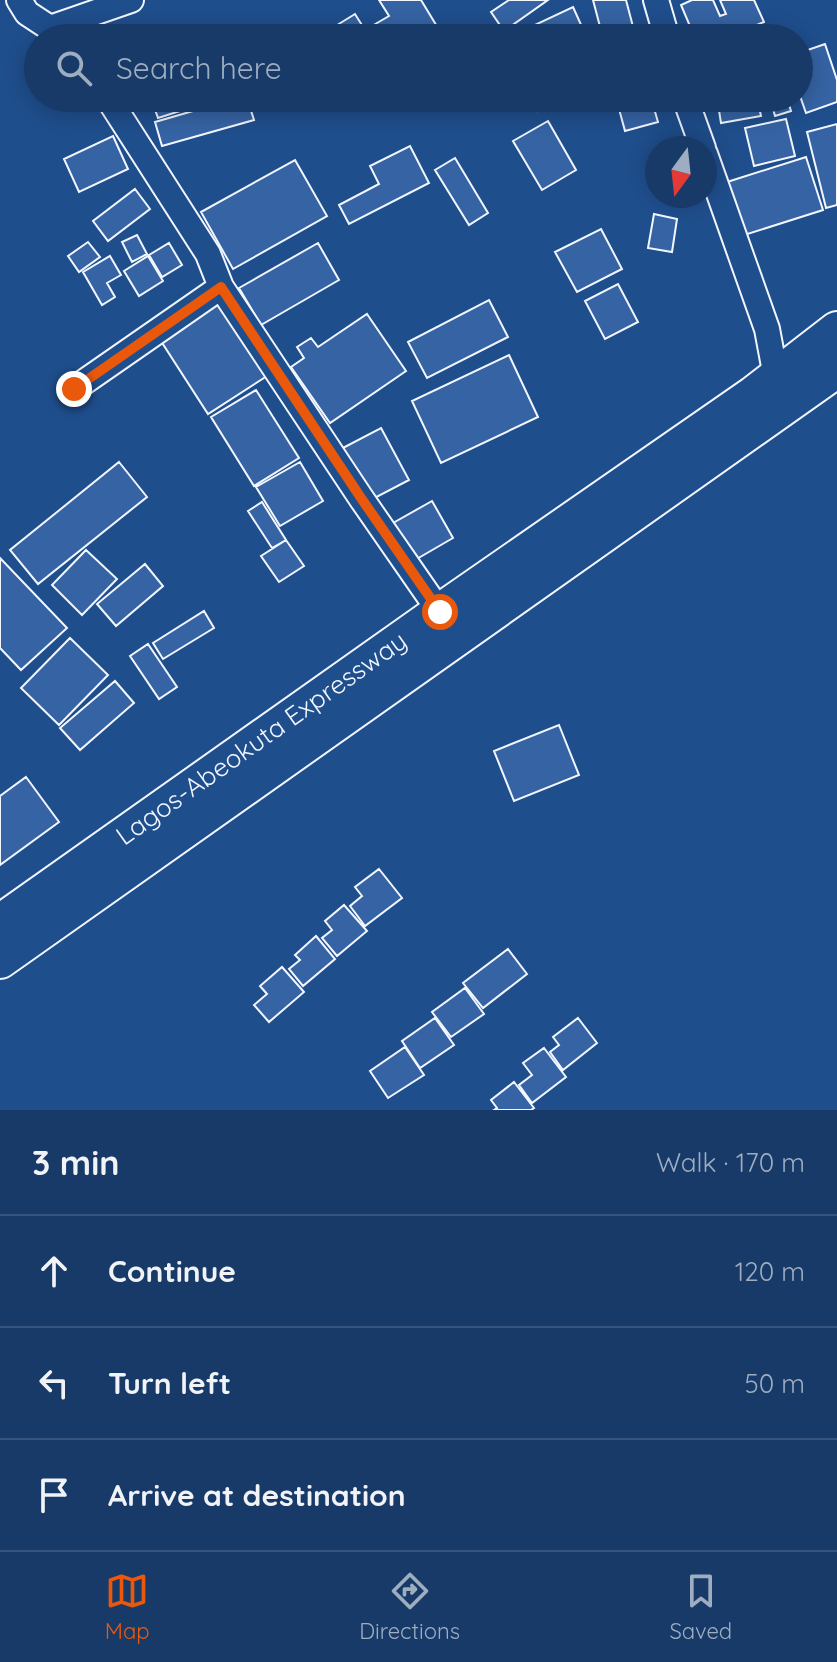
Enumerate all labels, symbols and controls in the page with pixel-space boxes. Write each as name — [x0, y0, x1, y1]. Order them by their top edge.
search box — [24, 24, 813, 112]
icon: search — [52, 46, 96, 90]
text: Search here — [116, 49, 282, 87]
north arrow — [645, 136, 717, 208]
route end — [56, 371, 92, 407]
route start — [422, 594, 458, 630]
street label: Lagos-Abeokuta Expressway — [109, 624, 413, 852]
text: 3 min — [32, 1141, 119, 1184]
text: Walk · 170 m — [656, 1146, 805, 1179]
icon: ahead — [32, 1249, 76, 1293]
text: Continue — [108, 1252, 236, 1290]
text: 120 m — [735, 1255, 805, 1288]
icon: left — [32, 1361, 76, 1405]
text: Turn left — [108, 1364, 231, 1402]
text: 50 m — [745, 1367, 805, 1400]
icon: arrive — [32, 1473, 76, 1517]
text: Arrive at destination — [108, 1476, 406, 1514]
tab: Map — [105, 1569, 150, 1645]
tab: Directions — [359, 1569, 460, 1645]
tab: Saved — [669, 1569, 732, 1645]

